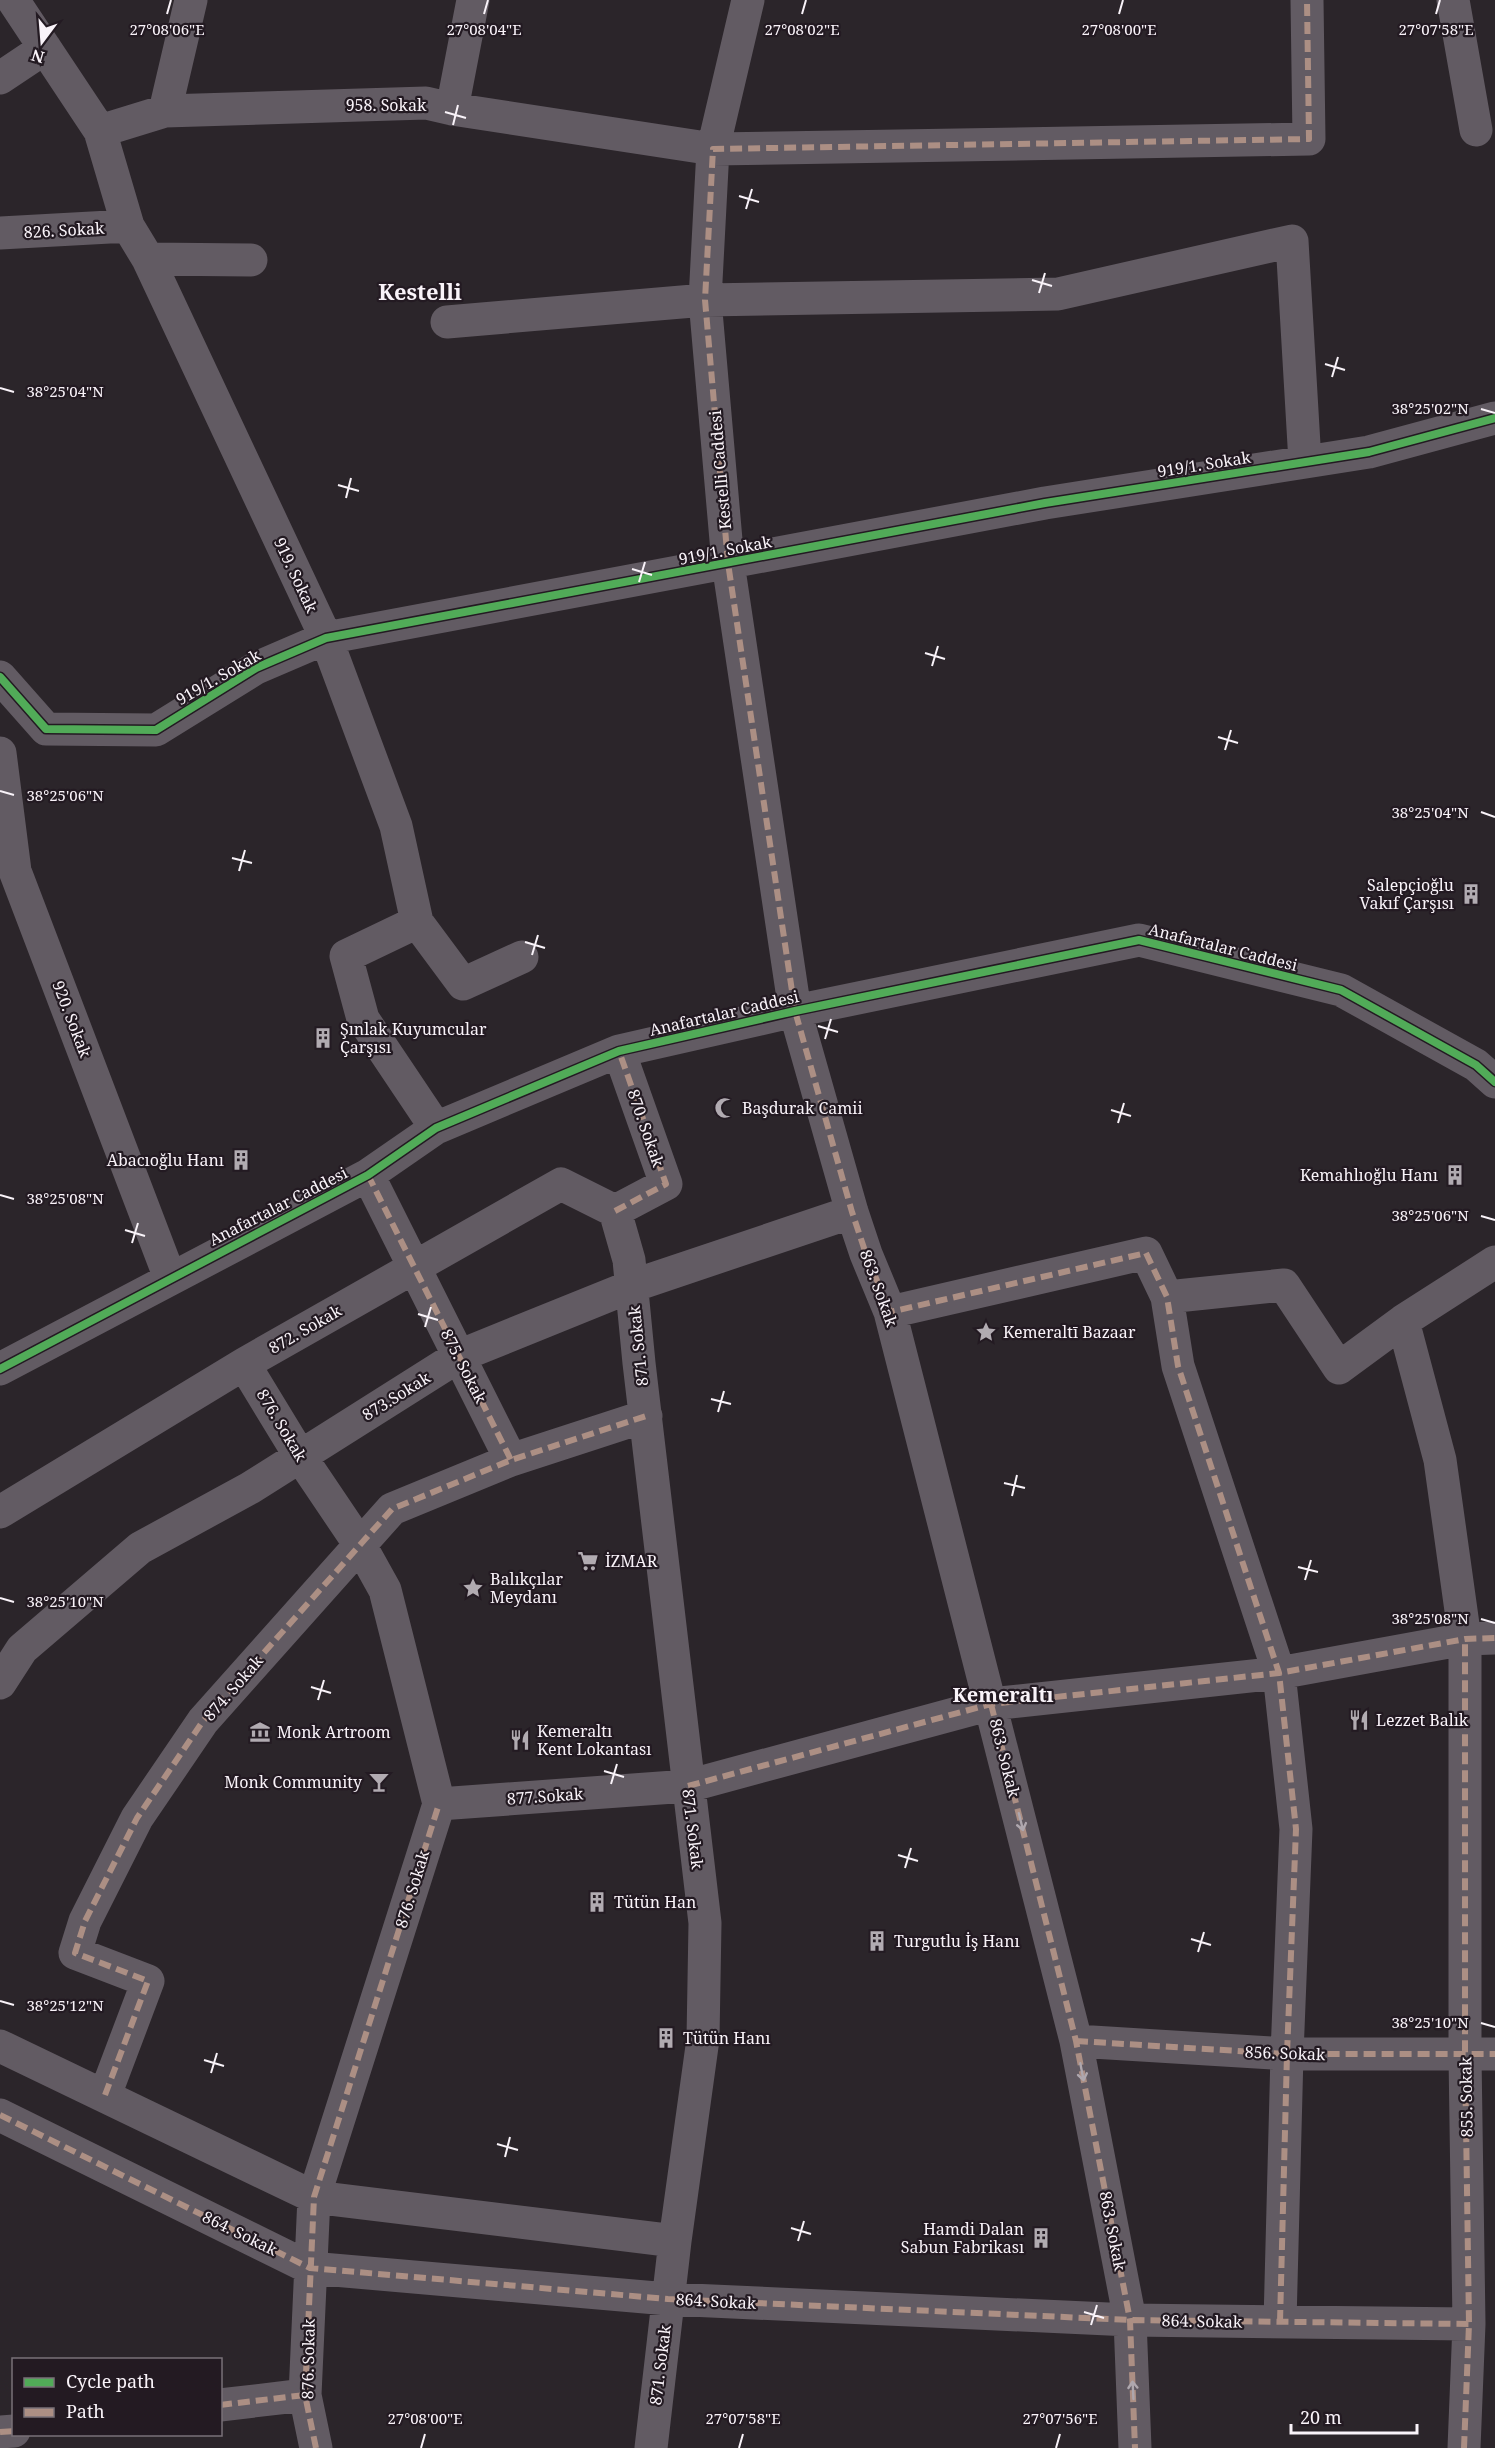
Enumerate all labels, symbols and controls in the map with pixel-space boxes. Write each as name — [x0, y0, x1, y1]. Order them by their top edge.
north arrow — [12, 12, 72, 72]
text: 27°08'06"E — [129, 19, 205, 39]
text: 27°08'04"E — [446, 19, 522, 39]
text: 27°08'02"E — [764, 19, 840, 39]
text: 27°08'00"E — [1081, 19, 1157, 39]
text: 27°07'58"E — [1398, 19, 1474, 39]
text: N — [28, 44, 47, 69]
street label: 958. Sokak — [346, 94, 427, 116]
street label: 826. Sokak — [23, 217, 105, 243]
district label: Kestelli — [378, 276, 462, 306]
text: 38°25'04"N — [26, 381, 104, 401]
text: 38°25'02"N — [1391, 398, 1469, 418]
street label: Kestelli Caddesi — [704, 410, 736, 530]
street label: 919/1. Sokak — [1156, 446, 1253, 482]
street label: 919/1. Sokak — [677, 530, 774, 570]
street label: 919. Sokak — [269, 534, 323, 617]
street label: 919/1. Sokak — [172, 644, 265, 710]
text: 38°25'06"N — [26, 785, 104, 805]
text: 38°25'04"N — [1391, 802, 1469, 822]
place label: Salepçioğlu Vakıf Çarşısı — [1360, 874, 1454, 914]
building icon: Salepçioğlu Vakıf Çarşısı — [1459, 882, 1483, 906]
street label: Anafartalar Caddesi — [1146, 918, 1300, 976]
street label: 920. Sokak — [47, 977, 97, 1061]
street label: Anafartalar Caddesi — [647, 985, 801, 1041]
place label: Şınlak Kuyumcular Çarşısı — [340, 1018, 487, 1058]
building icon: Şınlak Kuyumcular Çarşısı — [311, 1026, 335, 1050]
street label: 870. Sokak — [622, 1086, 670, 1170]
mosque icon: Başdurak Camii — [713, 1096, 737, 1120]
place label: Başdurak Camii — [742, 1097, 863, 1119]
building icon: Abacıoğlu Hanı — [229, 1148, 253, 1172]
place label: Abacıoğlu Hanı — [107, 1149, 224, 1171]
street label: Anafartalar Caddesi — [205, 1162, 351, 1250]
building icon: Kemahlıoğlu Hanı — [1443, 1163, 1467, 1187]
place label: Kemahlıoğlu Hanı — [1300, 1164, 1438, 1186]
text: 38°25'08"N — [26, 1188, 104, 1208]
text: 38°25'06"N — [1391, 1205, 1469, 1225]
street label: 863. Sokak — [855, 1246, 903, 1330]
street label: 872. Sokak — [265, 1299, 346, 1359]
street label: 871. Sokak — [623, 1304, 653, 1387]
place icon: Kemeraltī Bazaar — [974, 1320, 998, 1344]
place label: Kemeraltī Bazaar — [1003, 1321, 1136, 1343]
street label: 875. Sokak — [436, 1325, 492, 1407]
street label: 873.Sokak — [358, 1366, 435, 1426]
street label: 876. Sokak — [252, 1385, 313, 1466]
supermarket icon: İZMAR — [576, 1549, 600, 1573]
place label: İZMAR — [605, 1550, 658, 1572]
place label: Balıkçılar Meydanı — [490, 1568, 564, 1608]
place icon: Balıkçılar Meydanı — [461, 1576, 485, 1600]
text: 38°25'10"N — [26, 1591, 104, 1611]
text: 38°25'08"N — [1391, 1608, 1469, 1628]
street label: 874. Sokak — [198, 1650, 268, 1726]
district label: Kemeraltı — [952, 1681, 1054, 1708]
restaurant icon: Lezzet Balık — [1347, 1708, 1371, 1732]
place label: Lezzet Balık — [1376, 1709, 1469, 1731]
street label: 863. Sokak — [985, 1716, 1026, 1800]
museum icon: Monk Artroom — [248, 1720, 272, 1744]
place label: Kemeraltı Kent Lokantası — [537, 1720, 651, 1760]
place label: Monk Artroom — [277, 1721, 391, 1743]
restaurant icon: Kemeraltı Kent Lokantası — [508, 1728, 532, 1752]
bar icon: Monk Community — [367, 1770, 391, 1794]
place label: Monk Community — [224, 1771, 363, 1793]
street label: 877.Sokak — [506, 1782, 585, 1810]
street label: 871. Sokak — [677, 1788, 709, 1871]
one-way arrow — [1016, 1812, 1027, 1831]
street label: 876. Sokak — [390, 1847, 434, 1931]
building icon: Tütün Han — [585, 1890, 609, 1914]
place label: Tütün Han — [614, 1891, 696, 1913]
building icon: Turgutlu İş Hanı — [865, 1929, 889, 1953]
place label: Turgutlu İş Hanı — [894, 1930, 1020, 1952]
text: 38°25'12"N — [26, 1995, 104, 2015]
text: 38°25'10"N — [1391, 2012, 1469, 2032]
building icon: Tütün Hanı — [654, 2026, 678, 2050]
place label: Tütün Hanı — [683, 2027, 770, 2049]
street label: 856. Sokak — [1244, 2041, 1326, 2065]
street label: 855. Sokak — [1454, 2056, 1478, 2138]
one-way arrow — [1077, 2062, 1088, 2082]
street label: 863. Sokak — [1095, 2189, 1132, 2273]
street label: 864. Sokak — [199, 2205, 282, 2261]
place label: Hamdi Dalan Sabun Fabrikası — [901, 2218, 1024, 2258]
building icon: Hamdi Dalan Sabun Fabrikası — [1029, 2226, 1053, 2250]
street label: 864. Sokak — [675, 2288, 757, 2314]
street label: 864. Sokak — [1161, 2309, 1243, 2333]
street label: 876. Sokak — [296, 2318, 320, 2400]
street label: 871. Sokak — [644, 2323, 676, 2406]
legend — [12, 2358, 222, 2436]
text: Cycle path — [66, 2369, 155, 2393]
one-way arrow — [1127, 2380, 1138, 2400]
scale bar — [1291, 2397, 1417, 2435]
text: Path — [66, 2399, 105, 2423]
text: 20 m — [1300, 2405, 1342, 2429]
text: 27°08'00"E — [387, 2408, 463, 2428]
text: 27°07'58"E — [705, 2408, 781, 2428]
text: 27°07'56"E — [1022, 2408, 1098, 2428]

